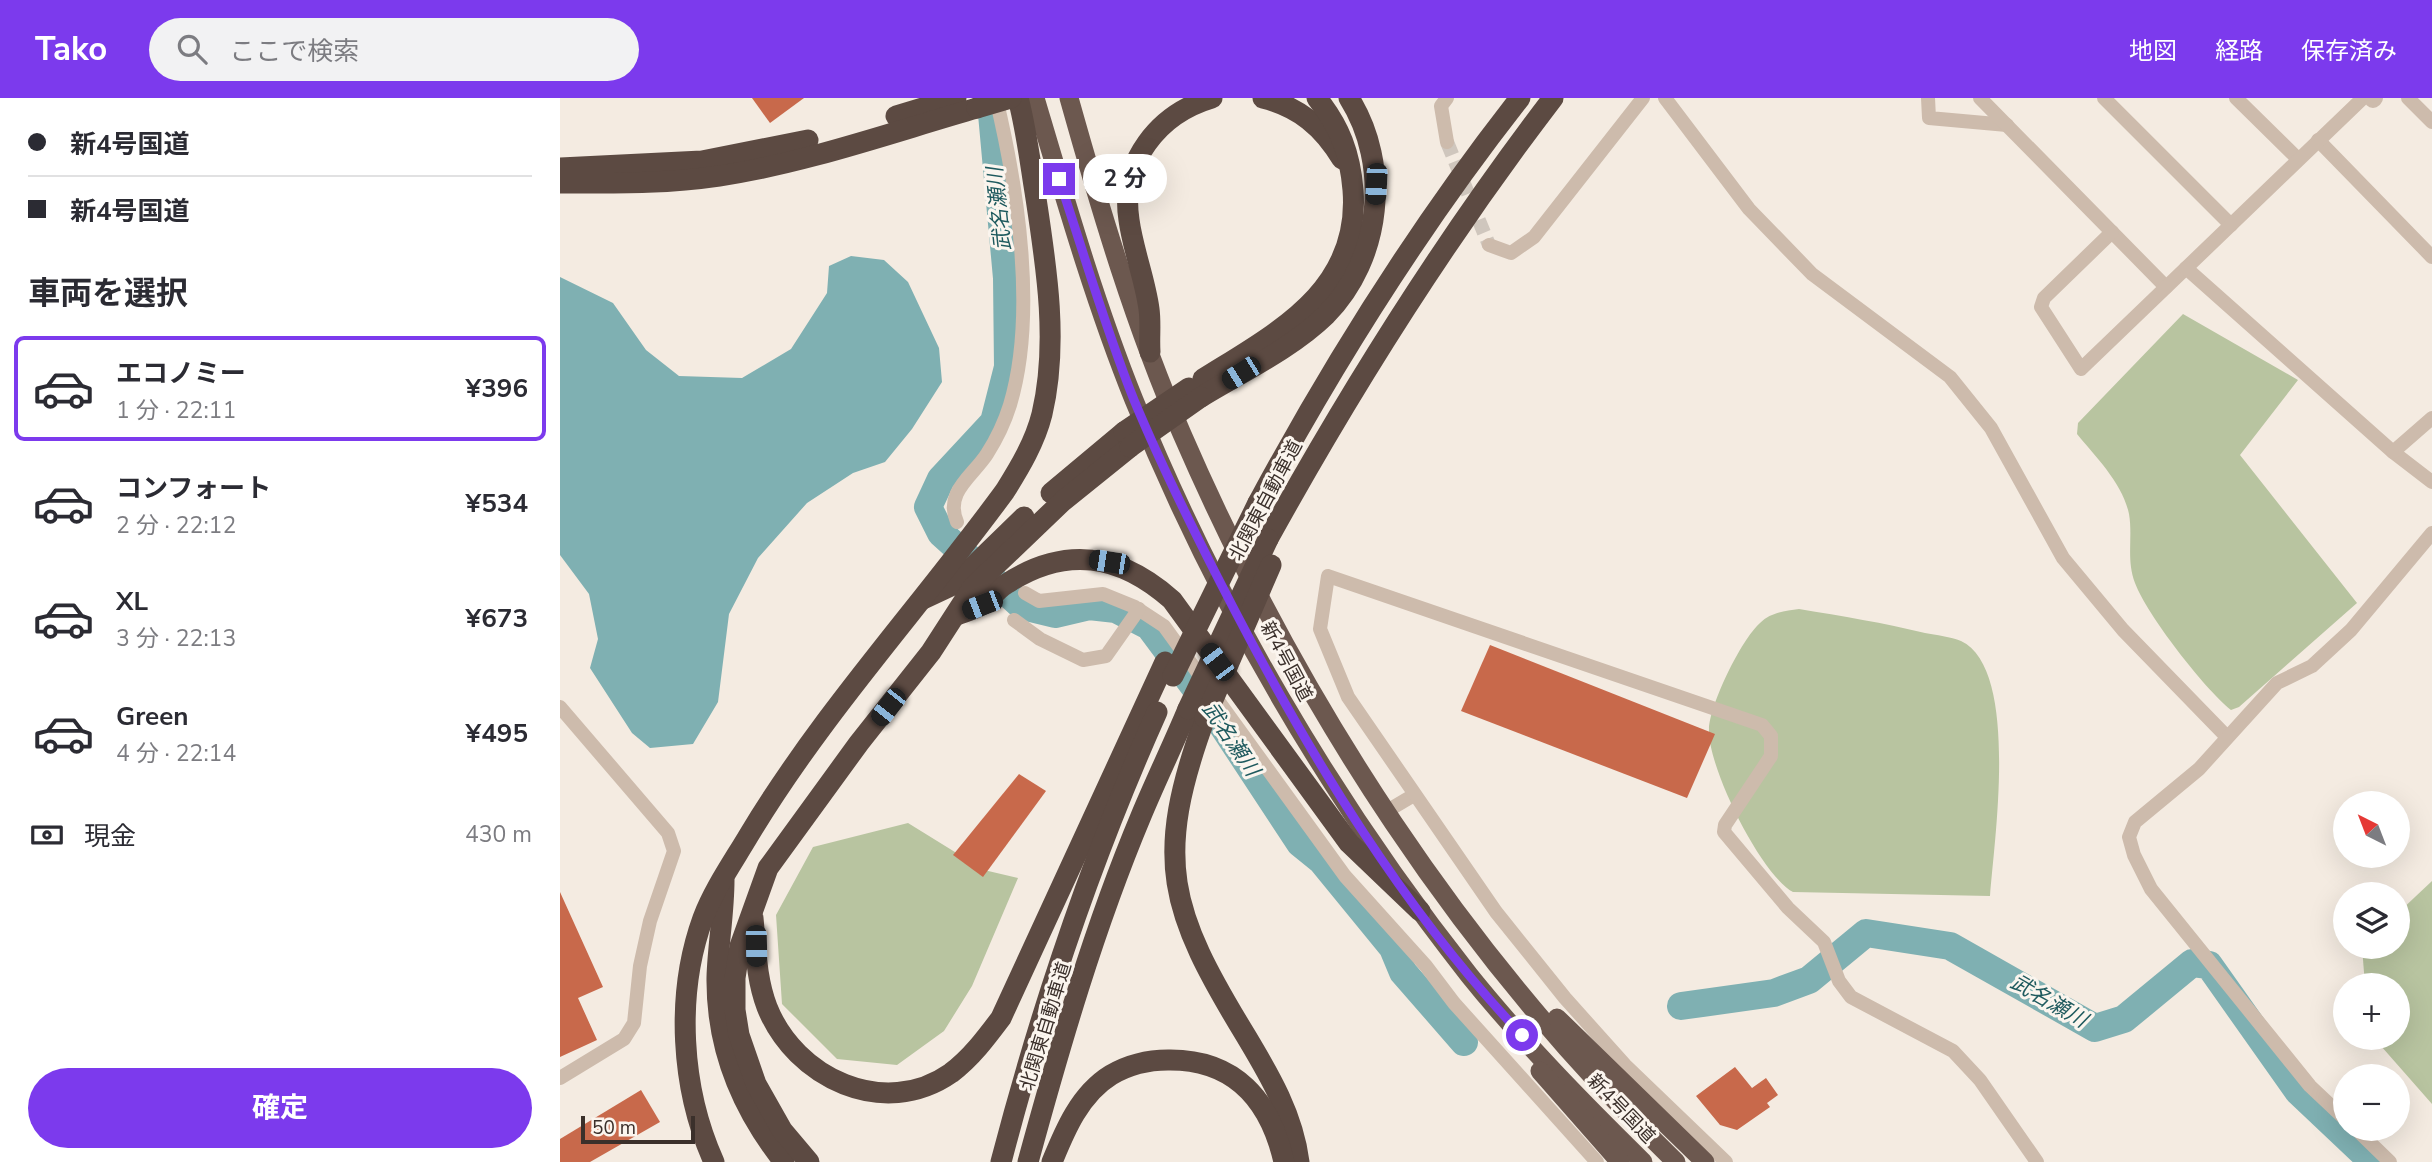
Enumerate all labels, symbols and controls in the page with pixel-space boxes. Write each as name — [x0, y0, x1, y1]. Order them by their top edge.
search box — [149, 18, 639, 81]
text: Tako — [35, 27, 107, 72]
icon: search — [173, 30, 211, 68]
text: ここで検索 — [229, 34, 359, 69]
text: 地図 — [2129, 35, 2177, 67]
text: 経路 — [2215, 35, 2263, 67]
text: 保存済み — [2301, 35, 2397, 67]
text: 新4号国道 — [70, 127, 190, 162]
callout: 2 分 — [1084, 154, 1168, 204]
car — [1365, 162, 1388, 206]
route end — [1043, 163, 1075, 195]
text: 2 分 — [1103, 163, 1147, 194]
water label: 武名瀬川 — [980, 164, 1017, 252]
text: 新4号国道 — [70, 194, 190, 229]
text: 車両を選択 — [28, 272, 188, 315]
car — [1218, 353, 1265, 393]
text: エコノミー — [116, 356, 246, 391]
icon: car — [32, 357, 95, 420]
text: ¥396 — [466, 371, 528, 406]
text: 1 分 · 22:11 — [116, 395, 236, 426]
street label: 北関東自動車道 — [1223, 436, 1309, 565]
text: コンフォート — [116, 471, 271, 506]
icon: car — [32, 472, 95, 535]
text: ¥534 — [466, 486, 528, 521]
text: 2 分 · 22:12 — [116, 510, 236, 541]
car — [1087, 548, 1132, 576]
text: XL — [116, 584, 148, 619]
icon: car — [32, 587, 95, 650]
car — [959, 588, 1006, 622]
text: ¥673 — [466, 601, 528, 636]
street label: 新4号国道 — [1254, 617, 1318, 706]
text: 3 分 · 22:13 — [116, 623, 236, 654]
car — [1196, 639, 1239, 685]
car — [867, 684, 910, 730]
water label: 武名瀬川 — [1196, 696, 1267, 783]
text: Green — [116, 699, 189, 734]
icon: car — [32, 702, 95, 765]
text: ¥495 — [466, 716, 528, 751]
text: 4 分 · 22:14 — [116, 738, 236, 769]
north arrow — [2333, 791, 2410, 868]
map controls — [2333, 791, 2410, 1141]
icon: cash — [28, 816, 66, 854]
text: 現金 — [84, 819, 136, 854]
text: 430 m — [465, 819, 532, 850]
button: layers — [2333, 882, 2410, 959]
car — [746, 925, 767, 967]
street label: 北関東自動車道 — [1014, 959, 1078, 1094]
water label: 武名瀬川 — [2006, 968, 2094, 1035]
button: + — [2333, 973, 2410, 1050]
route start — [1506, 1019, 1538, 1051]
button: − — [2333, 1064, 2410, 1141]
button: 確定 — [28, 1068, 532, 1148]
street label: 新4号国道 — [1582, 1068, 1661, 1149]
scale bar — [581, 1113, 695, 1145]
text: 50 m — [592, 1115, 636, 1141]

